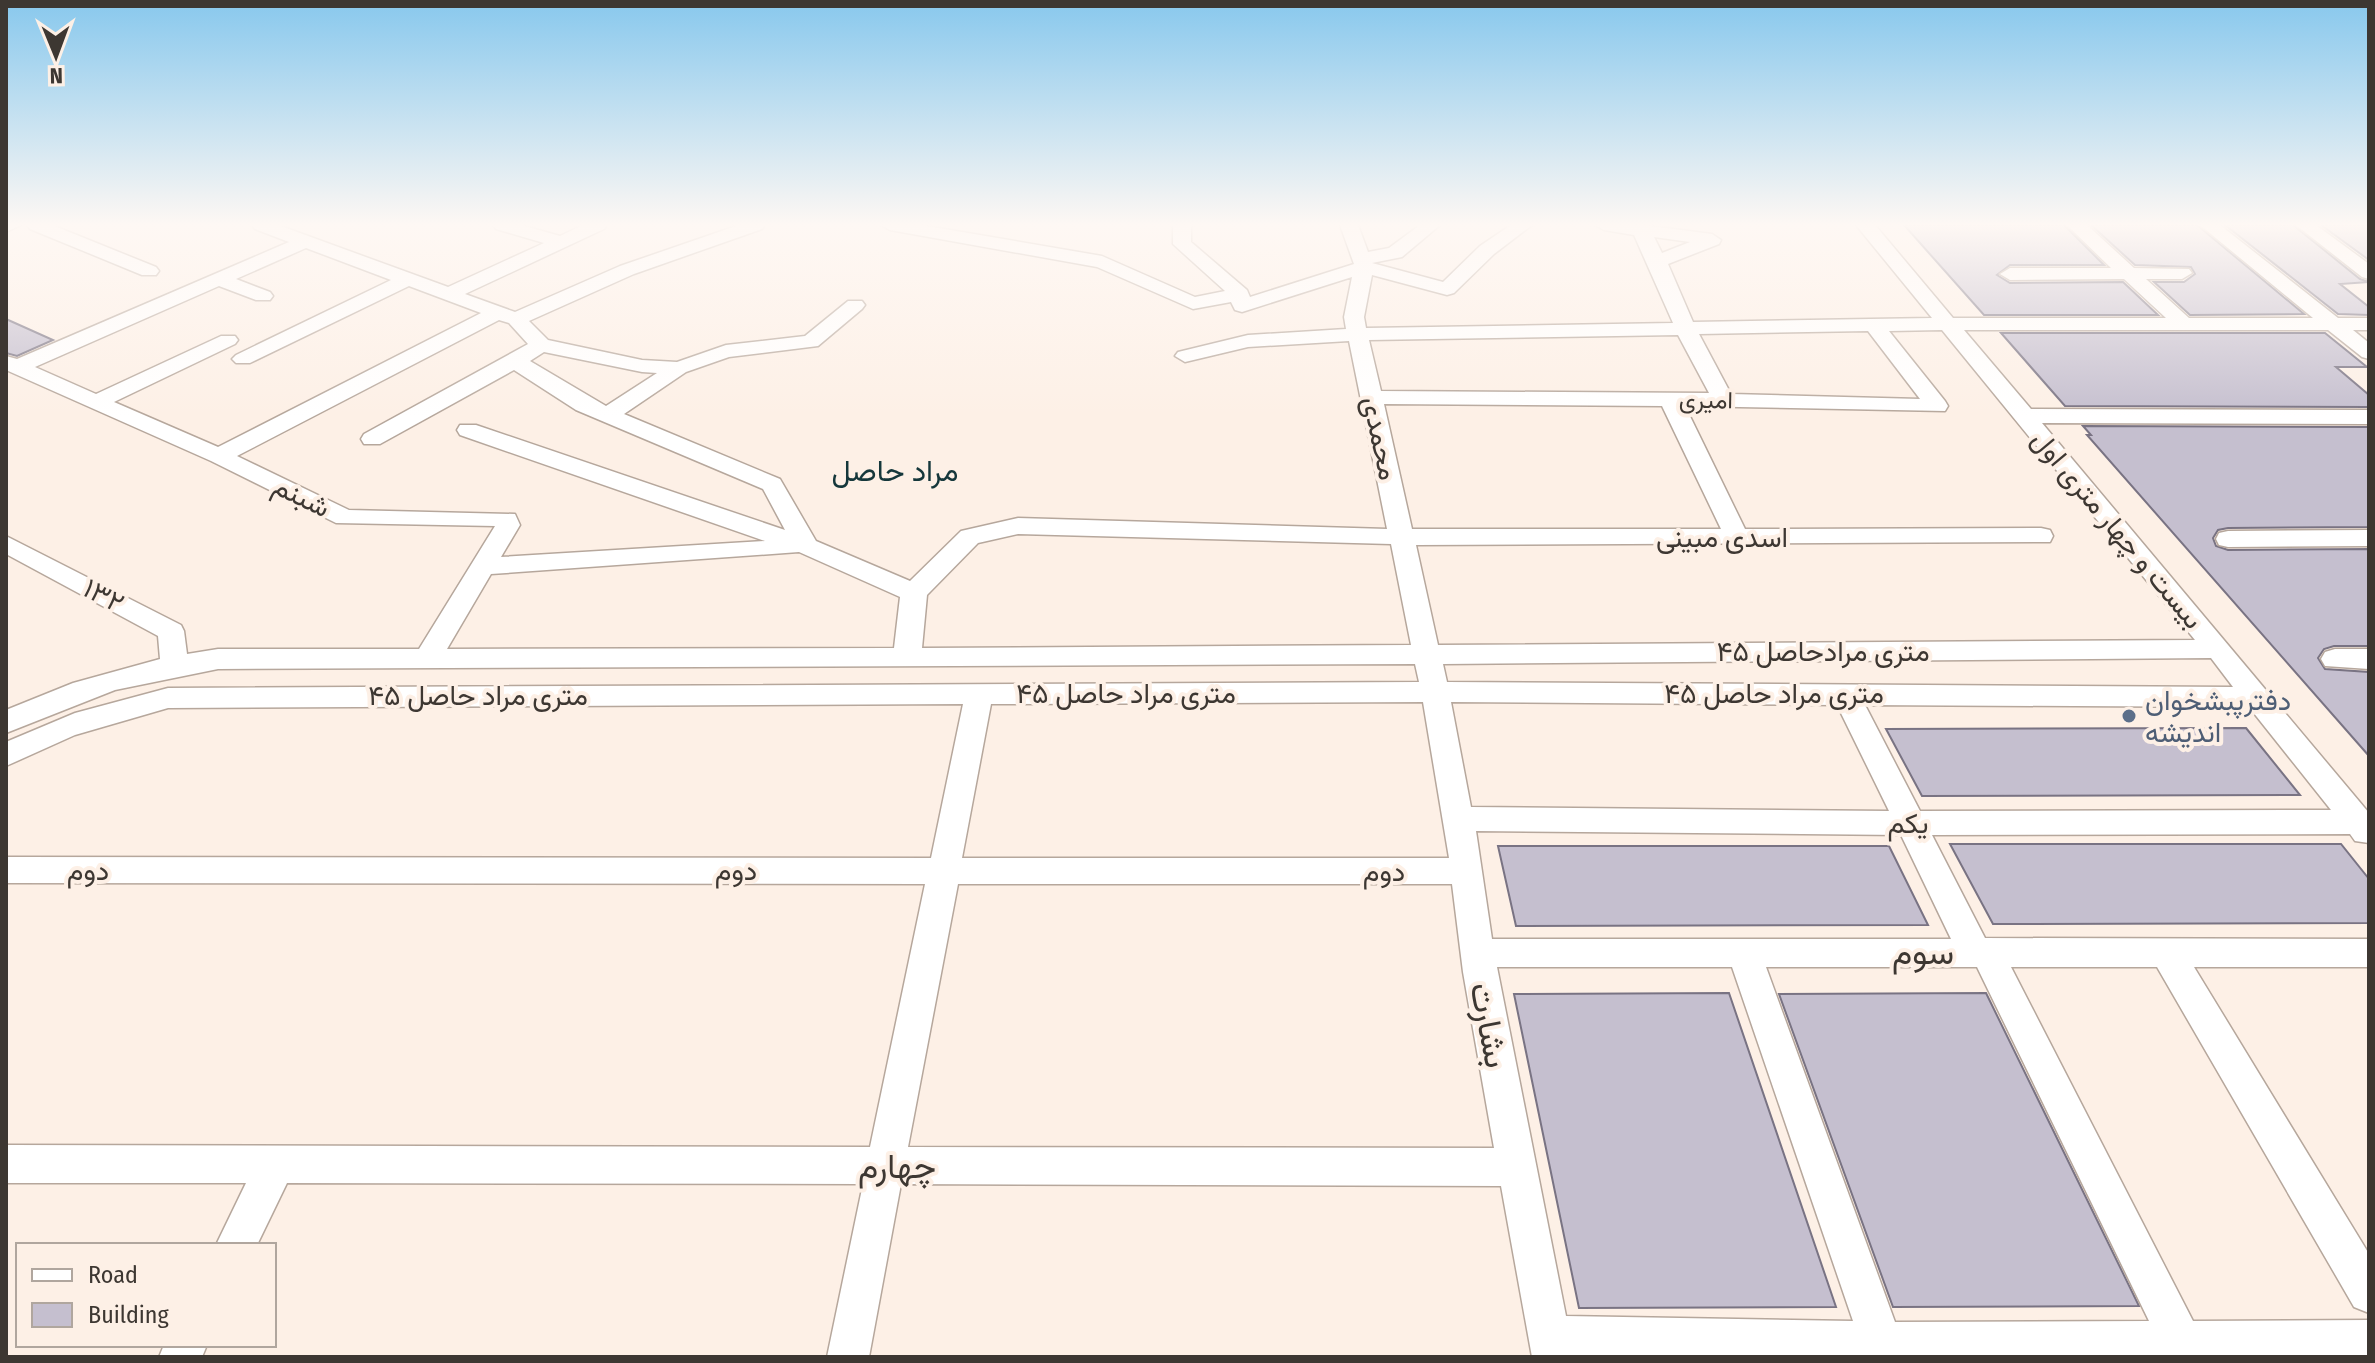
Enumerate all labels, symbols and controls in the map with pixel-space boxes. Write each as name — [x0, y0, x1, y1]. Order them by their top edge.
north arrow — [16, 16, 96, 96]
text: N — [50, 62, 63, 89]
street label: امیری — [1679, 386, 1733, 415]
street label: محمدی — [1356, 393, 1405, 483]
street label: بیست و چهار متری اول — [2023, 423, 2210, 637]
district label: مراد حاصل — [831, 453, 959, 489]
street label: شبنم — [267, 469, 336, 526]
street label: اسدی مبینی — [1656, 521, 1788, 554]
street label: ۱۳۲ — [78, 571, 130, 620]
street label: ۴۵ متری مرادحاصل — [1716, 635, 1930, 669]
street label: ۴۵ متری مراد حاصل — [1016, 677, 1236, 711]
street label: ۴۵ متری مراد حاصل — [1664, 677, 1884, 711]
street label: ۴۵ متری مراد حاصل — [368, 679, 588, 713]
place label: دفترپبشخوان اندیشه — [2145, 684, 2291, 749]
marker: دفترپبشخوان اندیشه — [2120, 707, 2138, 725]
street label: یکم — [1888, 807, 1928, 842]
street label: دوم — [67, 854, 109, 889]
street label: دوم — [715, 854, 757, 889]
street label: دوم — [1363, 855, 1405, 890]
street label: سوم — [1892, 932, 1954, 975]
street label: بشارت — [1461, 979, 1518, 1071]
street label: چهارم — [858, 1146, 936, 1189]
legend — [16, 1243, 276, 1347]
text: Road — [88, 1261, 138, 1289]
text: Building — [88, 1301, 170, 1329]

